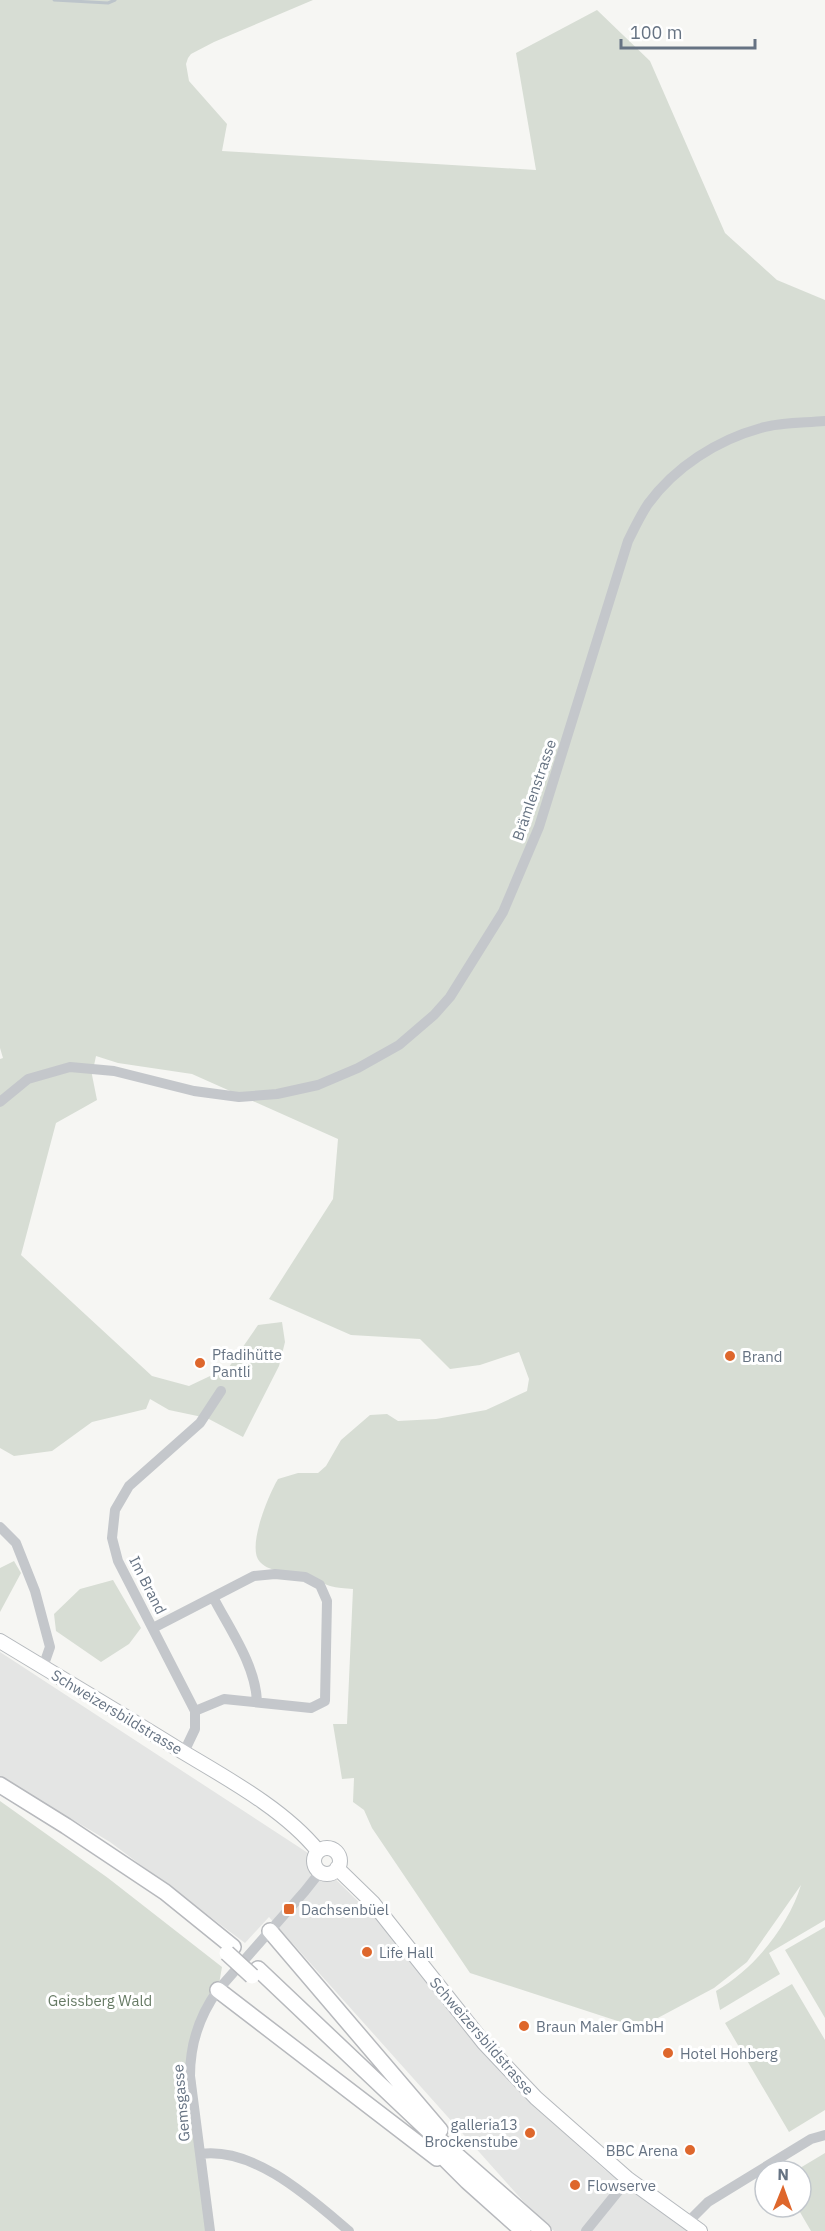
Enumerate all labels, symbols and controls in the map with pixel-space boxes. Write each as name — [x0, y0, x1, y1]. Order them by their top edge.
scale bar — [621, 12, 754, 50]
text: 100 m — [630, 21, 682, 44]
street label: Brämlenstrasse — [508, 737, 560, 843]
place label: Pfadihütte Pantli — [212, 1345, 282, 1381]
place label: Brand — [742, 1347, 782, 1366]
marker: Brand — [723, 1349, 737, 1363]
marker: Pfadihütte Pantli — [193, 1356, 207, 1370]
street label: Im Brand — [125, 1553, 171, 1617]
street label: Schweizersbildstrasse — [48, 1665, 186, 1759]
place label: Dachsenbüel — [301, 1900, 389, 1919]
marker: Dachsenbüel — [282, 1902, 296, 1916]
place label: Life Hall — [379, 1943, 434, 1962]
marker: Life Hall — [360, 1945, 374, 1959]
street label: Schweizersbildstrasse — [426, 1973, 538, 2099]
park label: Geissberg Wald — [48, 1991, 152, 2010]
place label: Braun Maler GmbH — [536, 2017, 664, 2036]
marker: Braun Maler GmbH — [517, 2019, 531, 2033]
place label: Hotel Hohberg — [680, 2044, 778, 2063]
marker: Hotel Hohberg — [661, 2046, 675, 2060]
street label: Gemsgasse — [168, 2064, 194, 2142]
place label: galleria13 Brockenstube — [425, 2115, 518, 2151]
marker: galleria13 Brockenstube — [523, 2126, 537, 2140]
place label: BBC Arena — [606, 2141, 678, 2160]
marker: BBC Arena — [683, 2143, 697, 2157]
north arrow — [753, 2159, 813, 2219]
text: N — [777, 2164, 789, 2184]
place label: Flowserve — [587, 2176, 656, 2195]
marker: Flowserve — [568, 2178, 582, 2192]

